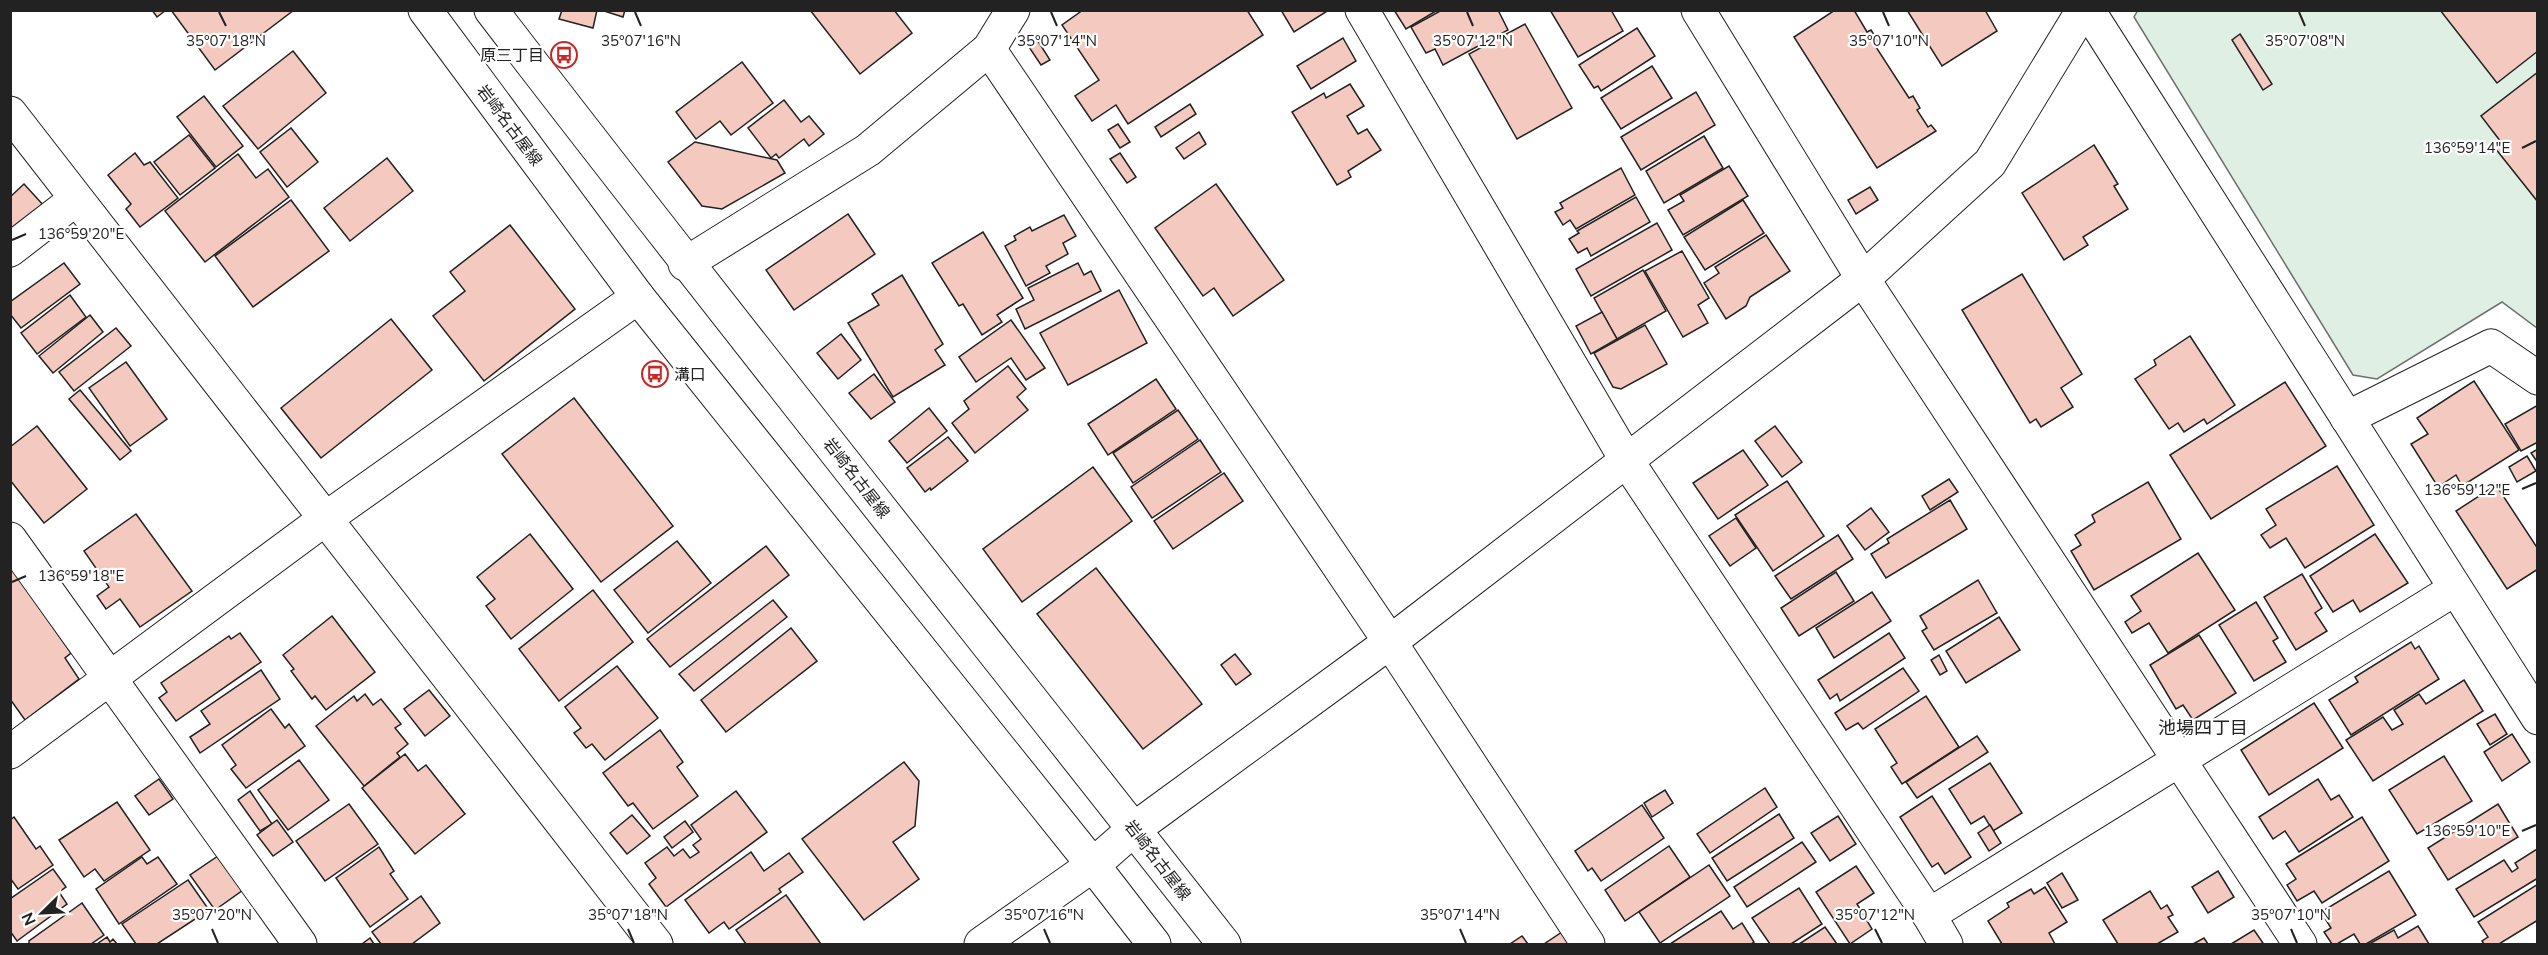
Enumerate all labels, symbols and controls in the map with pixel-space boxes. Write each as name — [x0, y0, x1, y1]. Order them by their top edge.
text: 35°07'18"N — [186, 31, 266, 50]
text: 35°07'16"N — [601, 31, 681, 50]
text: 35°07'14"N — [1017, 31, 1097, 50]
text: 35°07'12"N — [1433, 31, 1513, 50]
text: 35°07'10"N — [1849, 31, 1929, 50]
text: 35°07'08"N — [2265, 31, 2345, 50]
bus stop icon: 原三丁目 — [549, 40, 579, 70]
place label: 原三丁目 — [480, 45, 544, 65]
street label: 岩崎名古屋線 — [473, 81, 547, 169]
text: 136°59'14"E — [2424, 138, 2510, 157]
text: 136°59'20"E — [38, 224, 124, 243]
bus stop icon: 溝口 — [640, 359, 670, 389]
place label: 溝口 — [674, 364, 706, 384]
street label: 岩崎名古屋線 — [820, 434, 894, 522]
text: 136°59'12"E — [2424, 480, 2510, 499]
text: 136°59'18"E — [38, 566, 124, 585]
district label: 池場四丁目 — [2158, 716, 2248, 739]
street label: 岩崎名古屋線 — [1121, 816, 1195, 904]
text: 136°59'10"E — [2424, 821, 2510, 840]
north arrow — [12, 883, 72, 943]
text: 35°07'20"N — [172, 905, 252, 924]
text: 35°07'18"N — [588, 905, 668, 924]
text: 35°07'16"N — [1004, 905, 1084, 924]
text: 35°07'14"N — [1420, 905, 1500, 924]
text: 35°07'12"N — [1835, 905, 1915, 924]
text: 35°07'10"N — [2251, 905, 2331, 924]
text: N — [17, 910, 40, 929]

